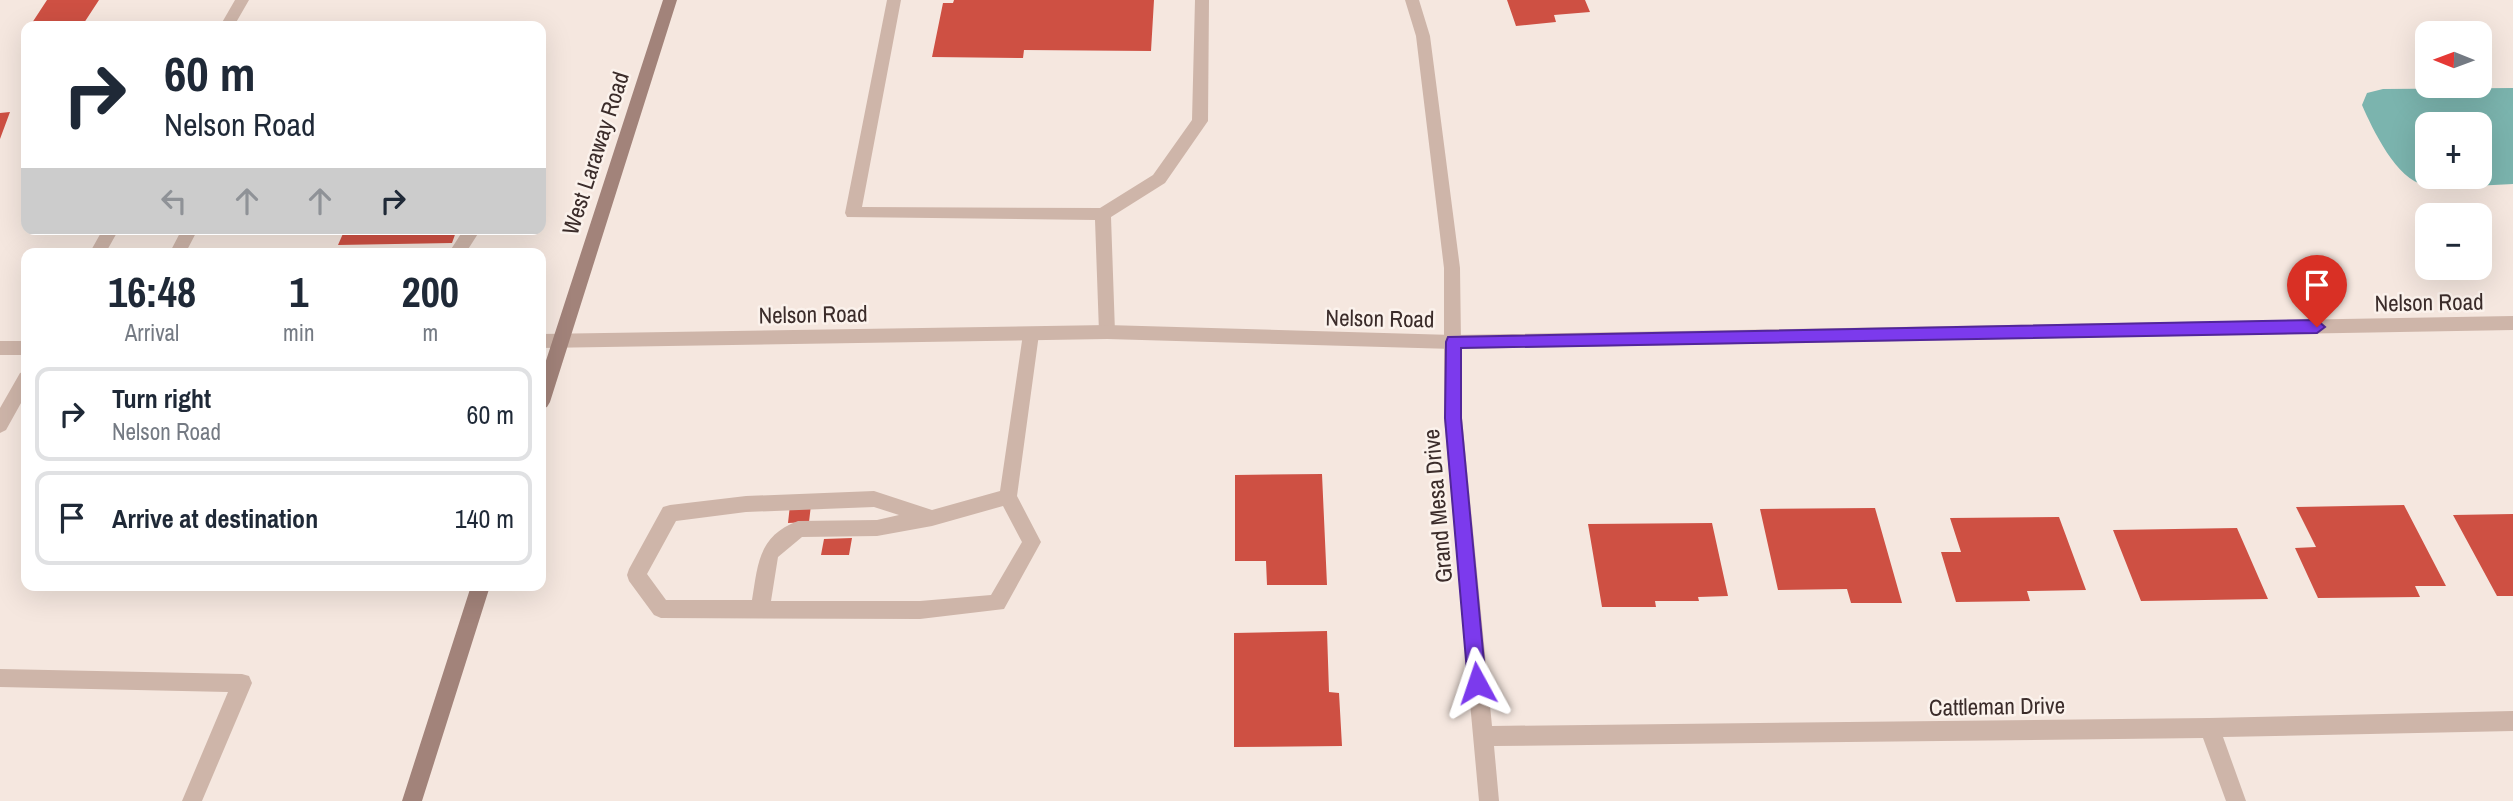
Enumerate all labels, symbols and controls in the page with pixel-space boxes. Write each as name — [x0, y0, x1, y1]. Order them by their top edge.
north arrow — [2415, 21, 2492, 98]
map controls — [2415, 21, 2492, 280]
text: 60 m — [164, 40, 256, 106]
icon: right — [49, 49, 140, 140]
street label: West Laraway Road — [554, 68, 636, 238]
text: Nelson Road — [164, 103, 316, 146]
button: + — [2415, 112, 2492, 189]
icon: left — [155, 182, 193, 220]
icon: ahead — [228, 182, 266, 220]
icon: ahead — [301, 182, 339, 220]
icon: right — [374, 182, 412, 220]
button: − — [2415, 203, 2492, 280]
pin — [2287, 255, 2347, 327]
text: 16:48 — [108, 264, 196, 320]
text: 1 — [289, 264, 308, 320]
text: 200 — [402, 264, 459, 320]
icon: arrive — [2298, 266, 2336, 304]
street label: Nelson Road — [2374, 286, 2484, 318]
street label: Nelson Road — [758, 298, 868, 330]
street label: Nelson Road — [1325, 302, 1435, 334]
text: Arrival — [125, 317, 179, 348]
text: min — [283, 317, 315, 348]
text: m — [422, 317, 438, 348]
text: Turn right — [112, 381, 211, 416]
icon: right — [53, 395, 91, 433]
text: 60 m — [467, 397, 514, 432]
text: Nelson Road — [112, 416, 221, 447]
street label: Grand Mesa Drive — [1415, 428, 1459, 584]
icon: arrive — [53, 499, 91, 537]
text: Arrive at destination — [112, 501, 318, 536]
text: 140 m — [455, 501, 514, 536]
position arrow — [1440, 646, 1514, 720]
street label: Cattleman Drive — [1929, 689, 2065, 723]

